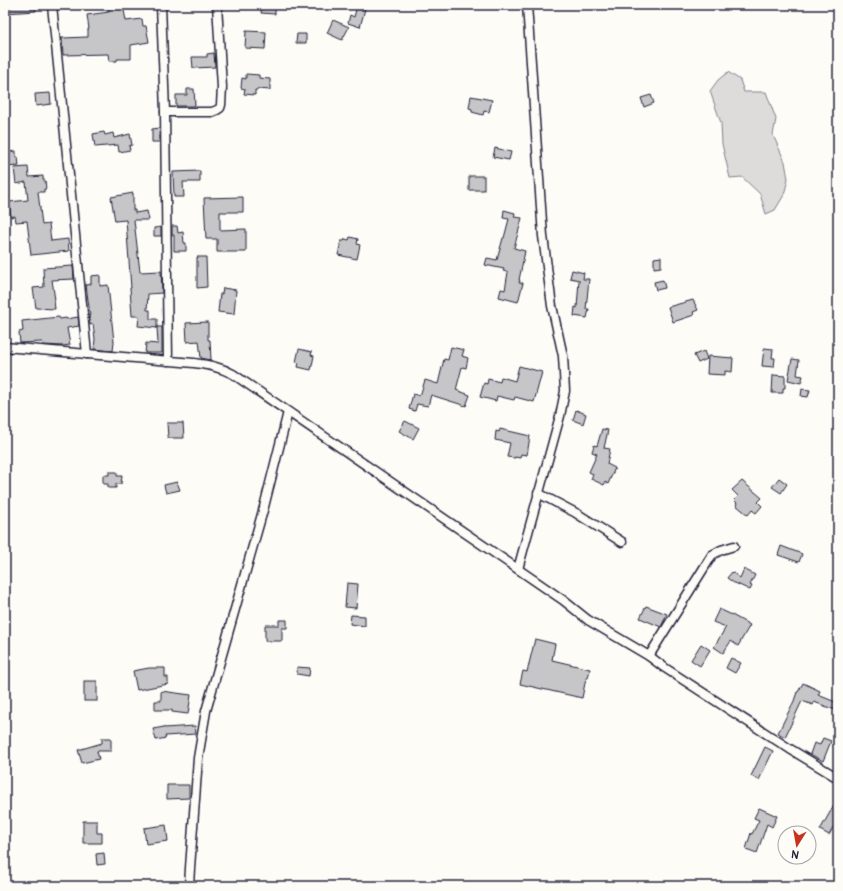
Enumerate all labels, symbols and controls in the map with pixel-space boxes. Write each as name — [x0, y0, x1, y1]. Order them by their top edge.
north arrow — [777, 825, 817, 865]
text: N — [790, 847, 800, 861]

